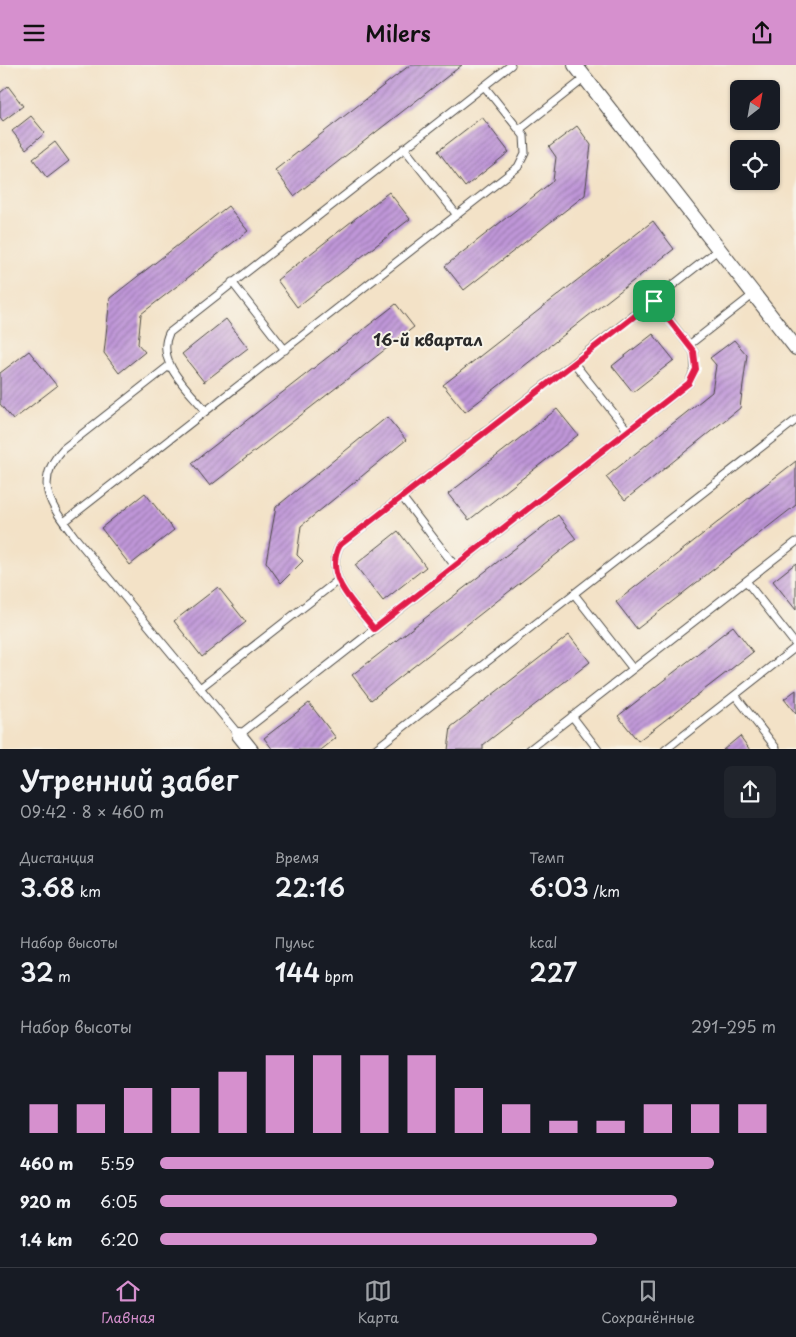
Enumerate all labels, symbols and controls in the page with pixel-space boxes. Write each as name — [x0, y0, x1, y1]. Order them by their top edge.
text: Milers — [365, 16, 431, 49]
icon: menu — [20, 19, 48, 47]
icon: share — [748, 19, 776, 47]
north arrow — [730, 80, 780, 130]
map controls — [730, 80, 780, 190]
button: locate — [730, 140, 780, 190]
pin — [633, 280, 675, 322]
icon: arrive — [640, 287, 668, 315]
district label: 16-й квартал — [373, 327, 483, 351]
text: Утренний забег — [20, 758, 238, 801]
button: share — [724, 766, 776, 818]
text: 09:42 · 8 × 460 m — [20, 799, 164, 823]
text: Дистанция — [20, 847, 94, 868]
text: Время — [275, 847, 319, 868]
text: Темп — [529, 847, 565, 868]
text: 3.68 — [20, 868, 75, 906]
text: 22:16 — [275, 868, 345, 906]
text: 6:03 — [529, 868, 589, 906]
text: km — [75, 881, 101, 902]
text: /km — [589, 881, 620, 902]
text: Набор высоты — [20, 932, 118, 953]
text: Пульс — [275, 932, 314, 953]
text: kcal — [529, 932, 557, 953]
text: 32 — [20, 953, 54, 991]
text: 144 — [275, 953, 320, 991]
text: 227 — [529, 953, 577, 991]
text: m — [54, 966, 71, 987]
text: bpm — [320, 966, 354, 987]
text: Набор высоты — [20, 1014, 132, 1038]
text: 291–295 m — [691, 1014, 776, 1038]
text: 460 m — [20, 1151, 73, 1175]
text: 5:59 — [100, 1151, 135, 1175]
text: 920 m — [20, 1189, 71, 1213]
text: 6:05 — [100, 1189, 138, 1213]
text: 1.4 km — [20, 1227, 72, 1251]
text: 6:20 — [100, 1227, 139, 1251]
tab: Главная — [101, 1277, 155, 1328]
tab: Карта — [358, 1277, 399, 1328]
tab: Сохранённые — [601, 1277, 695, 1328]

